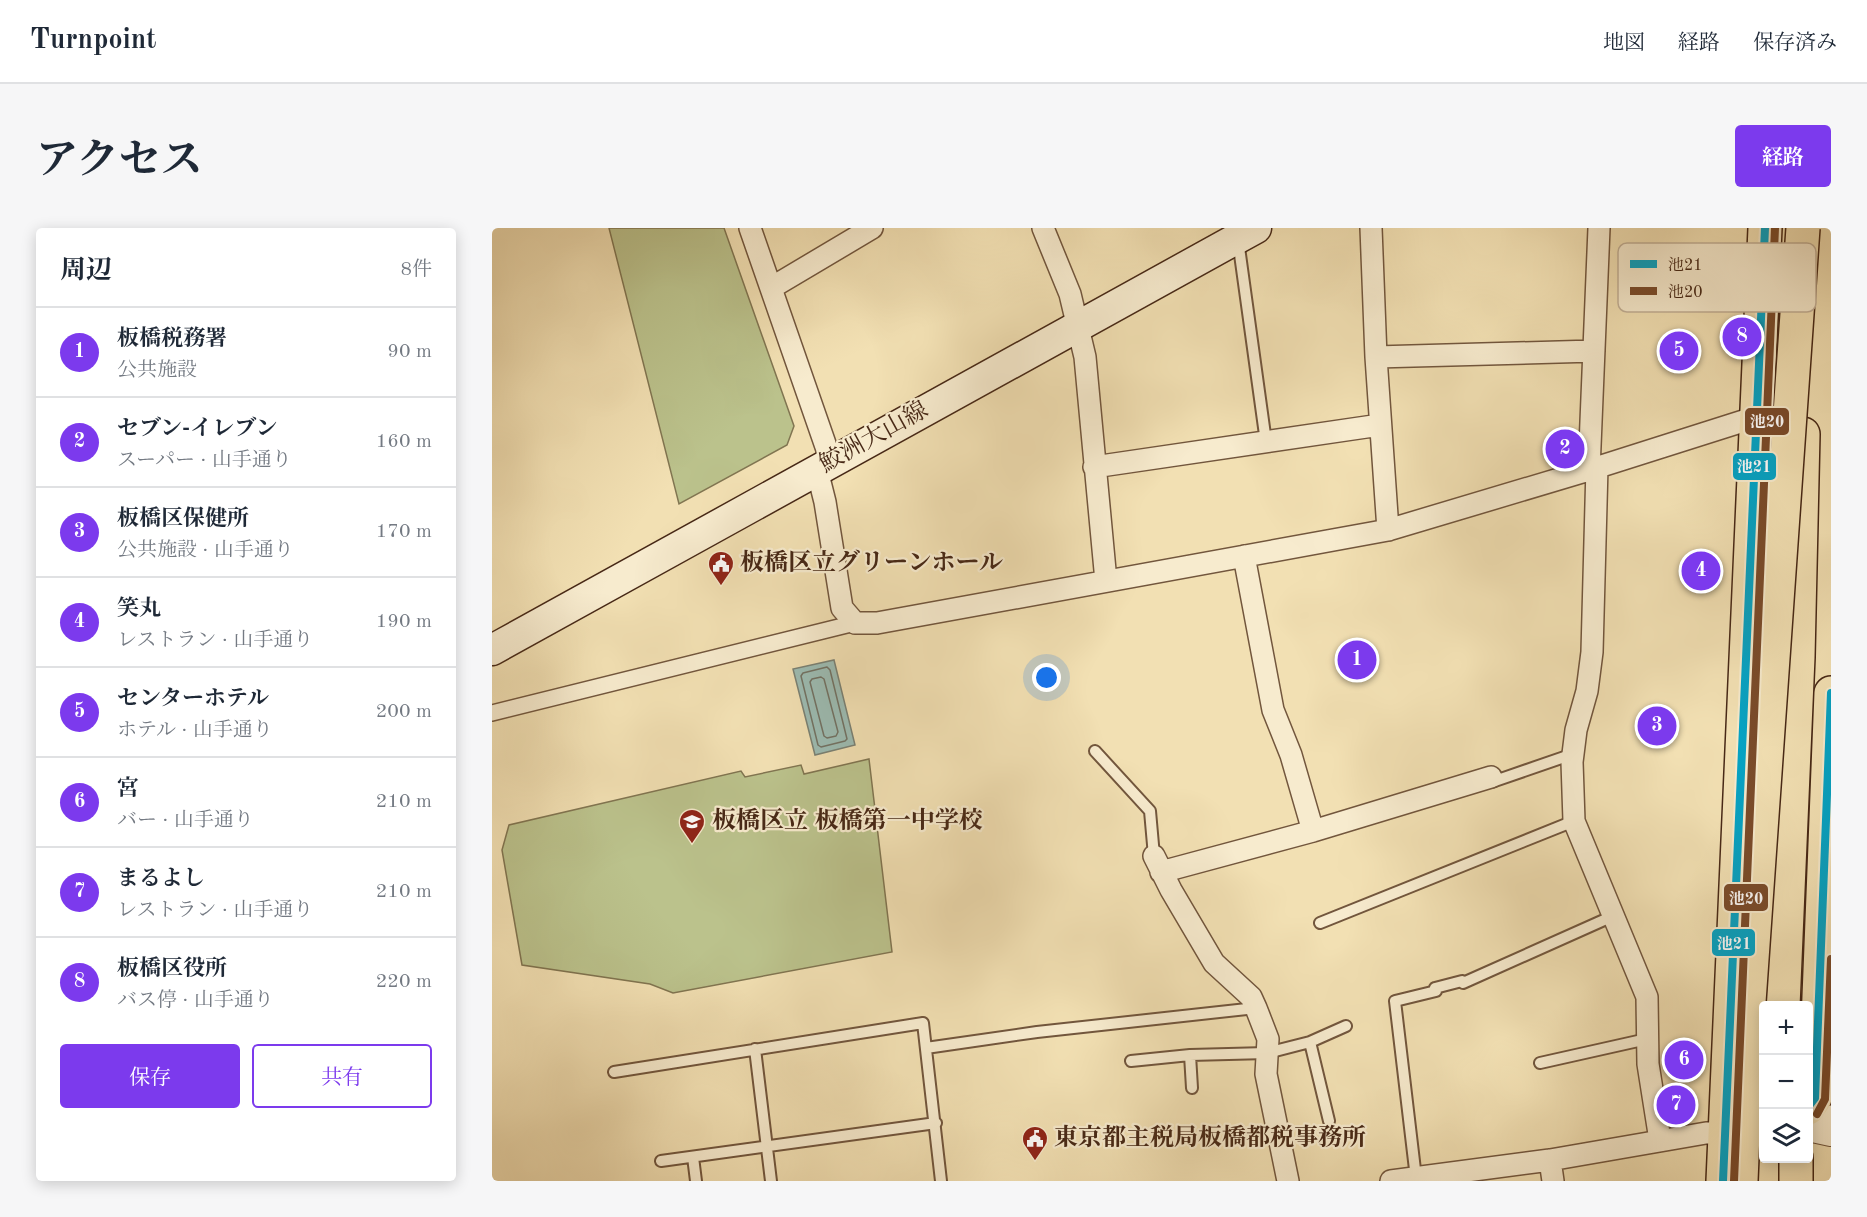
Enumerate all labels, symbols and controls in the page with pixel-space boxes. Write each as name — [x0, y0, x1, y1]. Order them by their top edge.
text: Turnpoint — [30, 27, 157, 55]
text: 地図 — [1603, 33, 1645, 54]
text: 経路 — [1678, 33, 1720, 54]
text: 保存済み — [1753, 33, 1837, 54]
button: 経路 — [1735, 125, 1831, 187]
text: アクセス — [36, 141, 203, 183]
legend — [1618, 243, 1816, 312]
text: 池21 — [1668, 256, 1703, 274]
text: 周辺 — [60, 258, 112, 284]
text: 8件 — [400, 260, 432, 280]
text: 池20 — [1668, 283, 1703, 301]
pin: 8 — [1722, 314, 1762, 360]
text: 板橋税務署 — [117, 328, 227, 350]
pin: 5 — [1660, 328, 1698, 374]
text: 1 — [74, 342, 85, 362]
text: 90 m — [387, 342, 432, 362]
text: 公共施設 — [117, 361, 197, 381]
street label: 鮫洲大山線 — [814, 396, 932, 478]
line badge: 池20 — [1744, 407, 1790, 436]
text: 池20 — [1750, 413, 1784, 431]
text: セブン-イレブン — [117, 418, 277, 440]
pin: 2 — [1546, 426, 1584, 472]
text: 2 — [74, 432, 85, 452]
text: 160 m — [376, 432, 432, 452]
text: スーパー · 山手通り — [117, 451, 292, 471]
line badge: 池21 — [1732, 452, 1777, 481]
text: 池21 — [1737, 458, 1771, 476]
text: 板橋区保健所 — [117, 508, 249, 530]
text: 3 — [74, 522, 85, 542]
text: 170 m — [376, 522, 432, 542]
text: 公共施設 · 山手通り — [117, 541, 294, 561]
pin: 4 — [1682, 548, 1720, 594]
public building icon: 板橋区立グリーンホール — [706, 549, 736, 587]
place label: 板橋区立グリーンホール — [740, 549, 1003, 576]
text: 笑丸 — [117, 598, 161, 620]
text: 4 — [74, 612, 85, 632]
text: 190 m — [376, 612, 432, 632]
text: レストラン · 山手通り — [117, 631, 313, 651]
pin: 1 — [1338, 638, 1376, 682]
your location — [1032, 663, 1061, 692]
text: センターホテル — [117, 688, 269, 710]
text: 5 — [74, 702, 85, 722]
text: 200 m — [376, 702, 432, 722]
pin: 3 — [1638, 704, 1676, 748]
text: ホテル · 山手通り — [117, 721, 273, 741]
text: 宮 — [117, 778, 139, 800]
text: 6 — [74, 792, 85, 812]
text: 210 m — [376, 792, 432, 812]
school or university icon: 板橋区立 板橋第一中学校 — [677, 807, 707, 845]
place label: 板橋区立 板橋第一中学校 — [712, 807, 983, 834]
text: バー · 山手通り — [117, 811, 254, 831]
text: まるよし — [117, 868, 205, 890]
text: 7 — [74, 882, 85, 902]
text: 210 m — [376, 882, 432, 902]
line badge: 池20 — [1723, 883, 1769, 912]
text: 池20 — [1729, 890, 1763, 908]
text: レストラン · 山手通り — [117, 901, 313, 921]
line badge: 池21 — [1711, 928, 1756, 957]
text: 池21 — [1717, 935, 1751, 953]
text: 板橋区役所 — [117, 958, 227, 980]
text: 8 — [74, 972, 85, 992]
text: 220 m — [376, 972, 432, 992]
text: バス停 · 山手通り — [117, 991, 274, 1011]
map controls — [1759, 1001, 1813, 1163]
button: + — [1759, 1001, 1813, 1055]
pin: 6 — [1664, 1038, 1704, 1082]
button: 保存 — [60, 1044, 240, 1108]
button: 共有 — [252, 1044, 432, 1108]
button: − — [1759, 1055, 1813, 1109]
pin: 7 — [1656, 1082, 1696, 1128]
button: layers — [1759, 1109, 1813, 1163]
public building icon: 東京都主税局板橋都税事務所 — [1020, 1124, 1050, 1162]
place label: 東京都主税局板橋都税事務所 — [1054, 1124, 1366, 1151]

